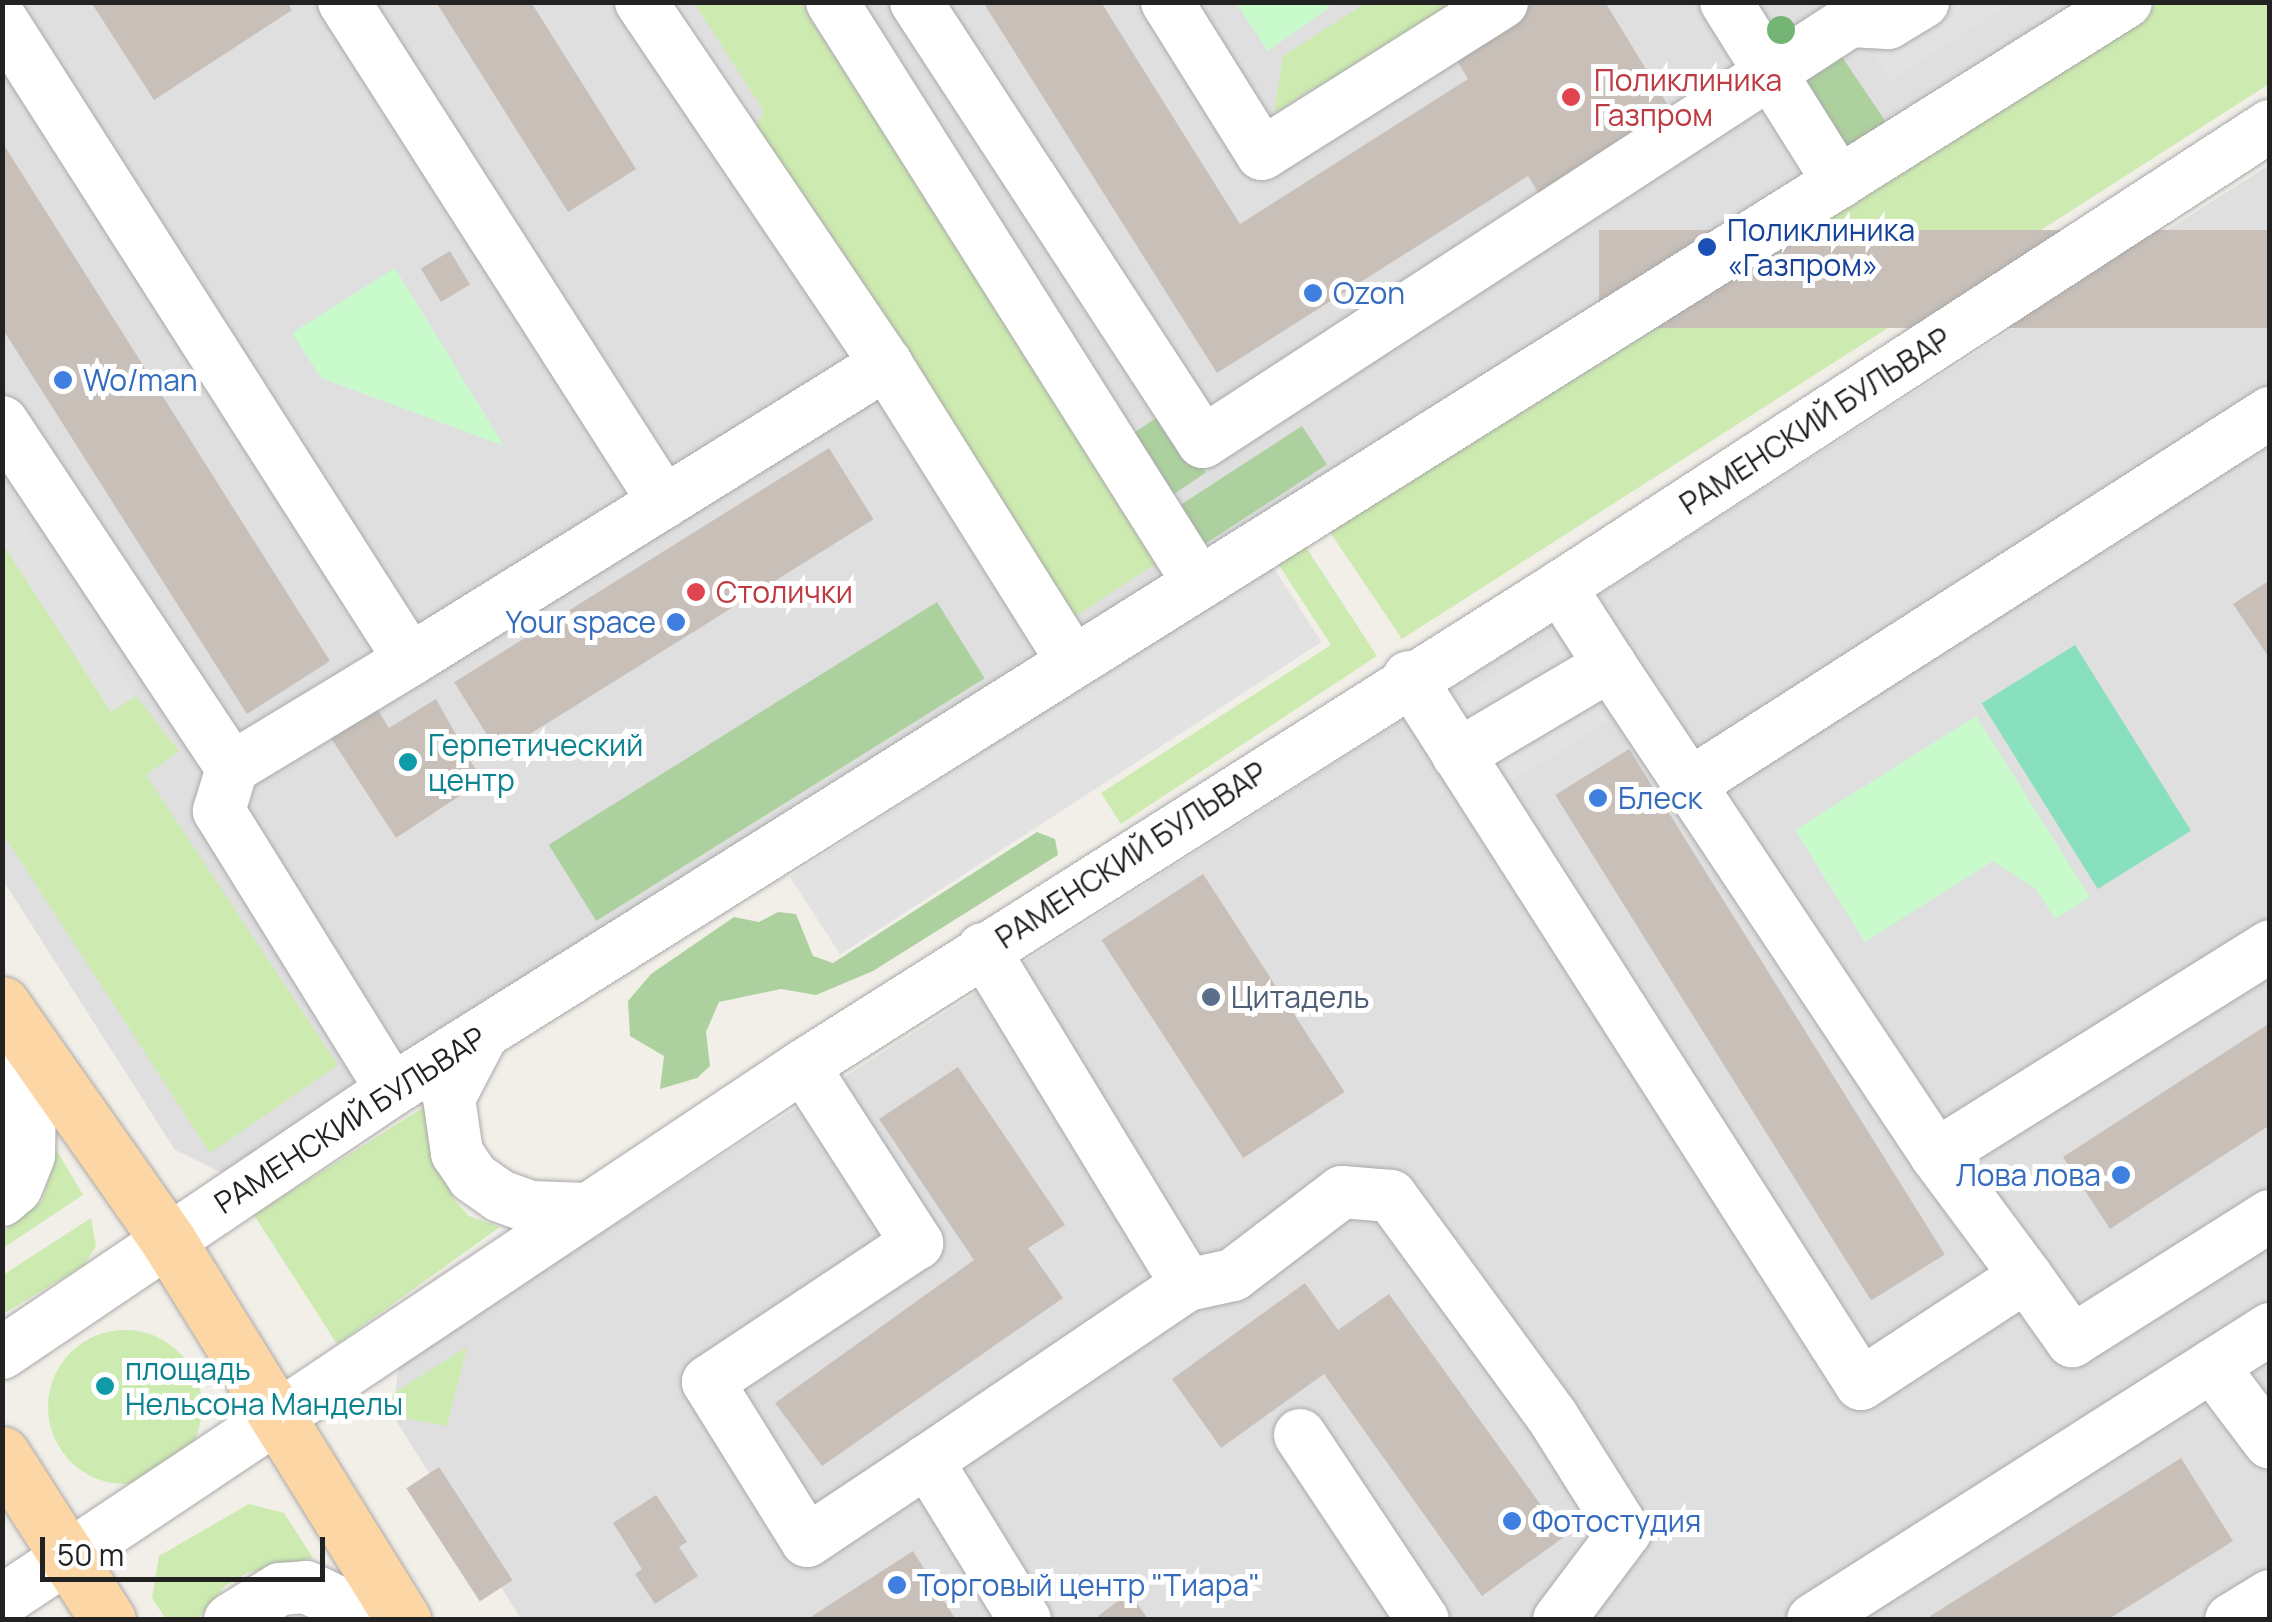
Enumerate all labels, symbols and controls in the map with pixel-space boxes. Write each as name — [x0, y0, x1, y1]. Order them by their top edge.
place label: Поликлиника Газпром — [1594, 62, 1782, 132]
marker: Поликлиника Газпром — [1558, 84, 1584, 110]
place label: Поликлиника «Газпром» — [1727, 212, 1915, 282]
marker: Поликлиника «Газпром» — [1696, 236, 1718, 258]
place label: Ozon — [1333, 275, 1405, 311]
marker: Ozon — [1302, 282, 1324, 304]
street label: РАМЕНСКИЙ БУЛЬВАР — [1673, 320, 1957, 522]
place label: Wo/man — [83, 362, 198, 398]
marker: Wo/man — [52, 369, 74, 391]
place label: Столички — [716, 574, 853, 610]
marker: Столички — [685, 581, 707, 603]
place label: Your space — [505, 604, 656, 640]
marker: Your space — [665, 611, 687, 633]
place label: Герпетический центр — [428, 727, 643, 798]
marker: Герпетический центр — [397, 751, 419, 773]
street label: РАМЕНСКИЙ БУЛЬВАР — [989, 754, 1273, 956]
place label: Блеск — [1618, 780, 1702, 816]
marker: Блеск — [1587, 787, 1609, 809]
place label: Цитадель — [1231, 979, 1370, 1015]
marker: Цитадель — [1200, 986, 1222, 1008]
street label: РАМЕНСКИЙ БУЛЬВАР — [208, 1019, 492, 1221]
place label: Лова лова — [1956, 1157, 2101, 1193]
marker: Лова лова — [2110, 1164, 2132, 1186]
place label: площадь Нельсона Манделы — [125, 1351, 403, 1422]
marker: площадь Нельсона Манделы — [94, 1375, 116, 1397]
place label: Фотостудия — [1532, 1503, 1701, 1539]
marker: Фотостудия — [1501, 1510, 1523, 1532]
scale bar — [45, 1517, 330, 1579]
text: 50 m — [57, 1534, 124, 1575]
place label: Торговый центр "Тиара" — [917, 1567, 1260, 1603]
marker: Торговый центр "Тиара" — [886, 1574, 908, 1596]

